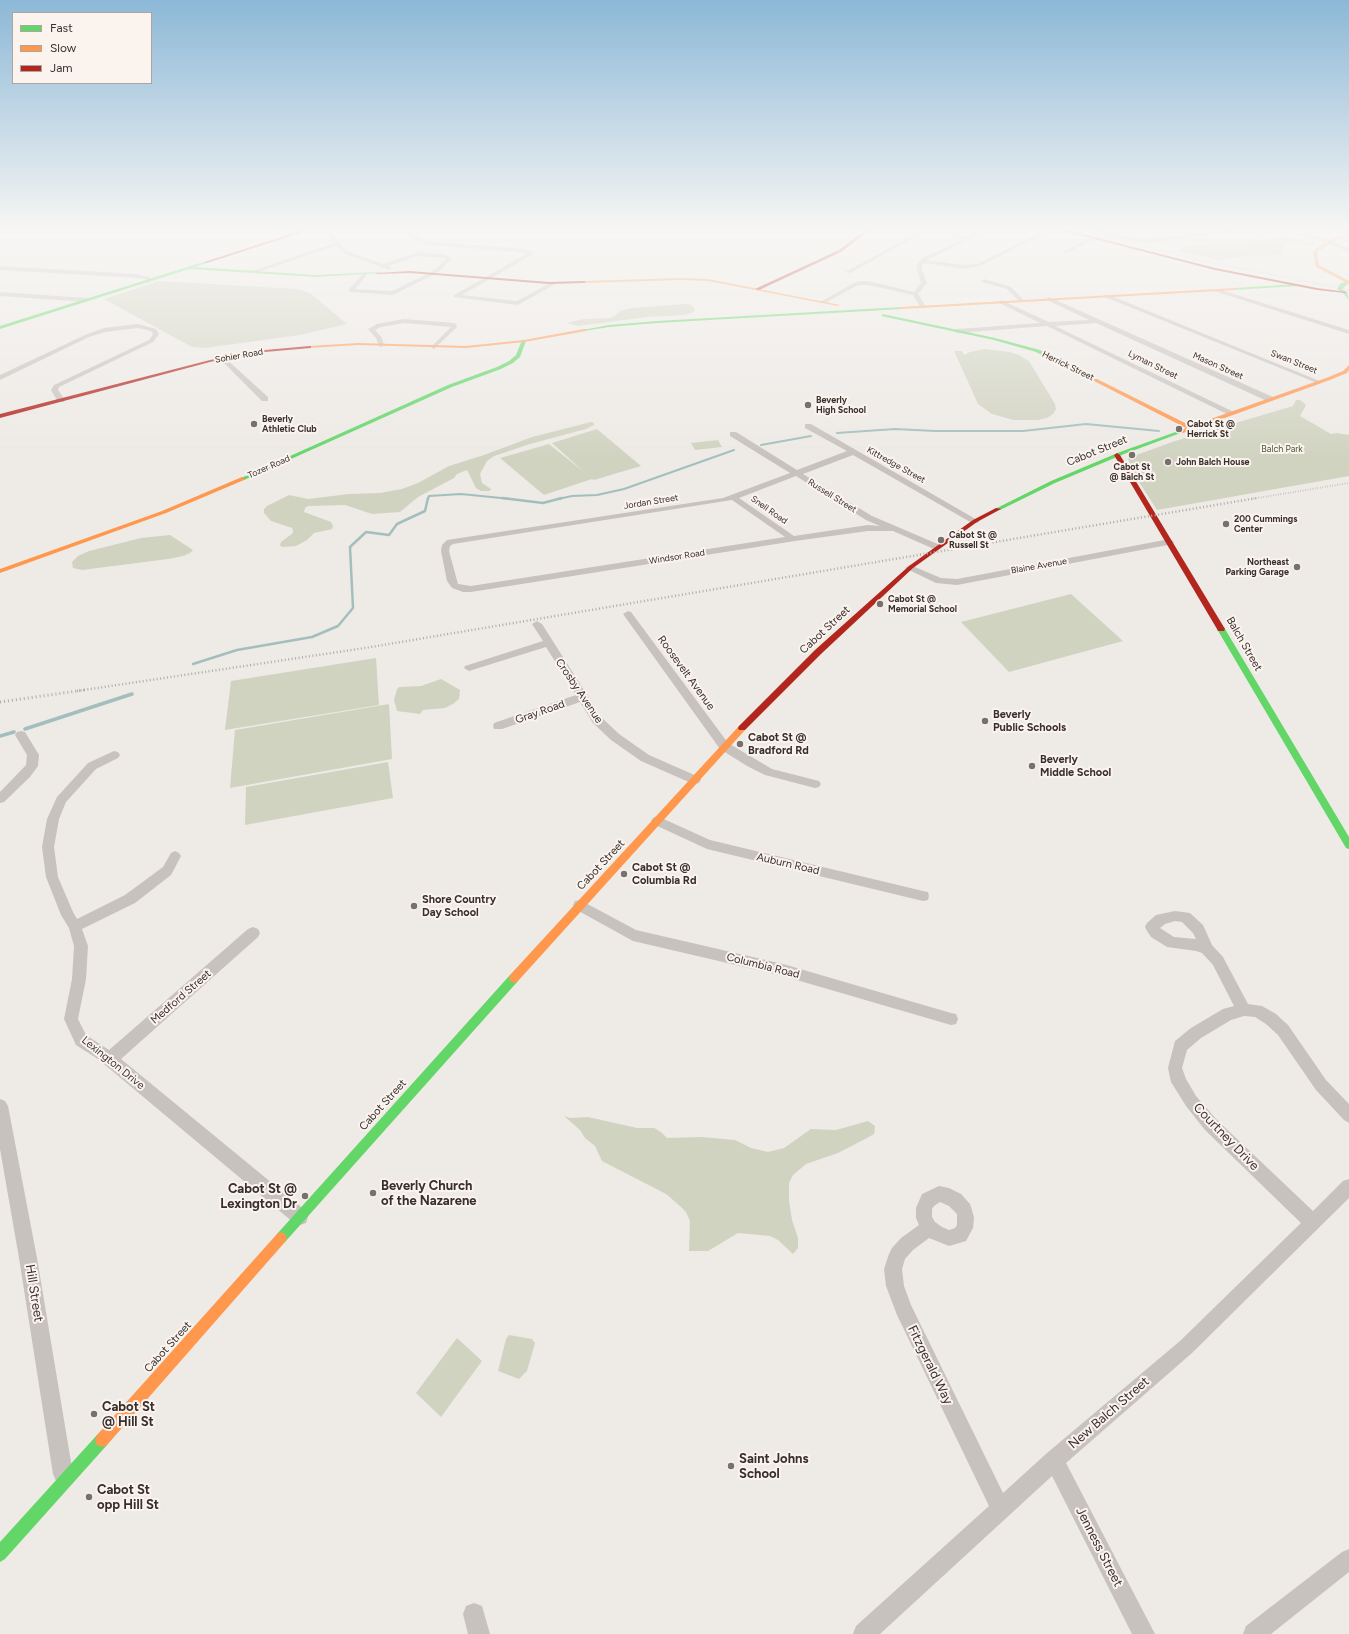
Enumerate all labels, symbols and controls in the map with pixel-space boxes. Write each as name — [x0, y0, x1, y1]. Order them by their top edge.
legend — [12, 12, 152, 84]
text: Fast — [50, 21, 73, 35]
text: Slow — [50, 41, 76, 55]
text: Jam — [50, 61, 73, 75]
street label: Sohier Road — [214, 346, 264, 366]
street label: Lyman Street — [1126, 348, 1180, 382]
street label: Swan Street — [1269, 348, 1319, 376]
street label: Herrick Street — [1040, 349, 1096, 383]
street label: Mason Street — [1191, 350, 1245, 382]
place label: Beverly High School — [816, 395, 866, 416]
marker: Beverly High School — [803, 400, 813, 410]
place label: Beverly Athletic Club — [262, 414, 317, 435]
marker: Beverly Athletic Club — [249, 419, 259, 429]
place label: Cabot St @ Herrick St — [1187, 419, 1235, 440]
marker: Cabot St @ Herrick St — [1174, 424, 1184, 434]
street label: Cabot Street — [1065, 433, 1129, 469]
street label: Kittredge Street — [865, 444, 927, 486]
park label: Balch Park — [1261, 444, 1303, 454]
marker: Cabot St @ Balch St — [1127, 450, 1137, 460]
street label: Tozer Road — [246, 453, 292, 481]
marker: John Balch House — [1163, 457, 1173, 467]
place label: John Balch House — [1176, 457, 1250, 467]
place label: Cabot St @ Balch St — [1110, 462, 1154, 483]
street label: Russell Street — [806, 477, 858, 515]
street label: Jordan Street — [623, 492, 679, 512]
street label: Snell Road — [749, 493, 789, 527]
place label: 200 Cummings Center — [1234, 514, 1297, 535]
marker: 200 Cummings Center — [1221, 519, 1231, 529]
place label: Cabot St @ Russell St — [949, 530, 997, 551]
marker: Cabot St @ Russell St — [936, 535, 946, 545]
street label: Windsor Road — [648, 547, 706, 567]
street label: Blaine Avenue — [1010, 556, 1068, 576]
place label: Northeast Parking Garage — [1226, 557, 1289, 578]
marker: Northeast Parking Garage — [1292, 562, 1302, 572]
place label: Cabot St @ Memorial School — [888, 594, 957, 615]
marker: Cabot St @ Memorial School — [875, 599, 885, 609]
street label: Cabot Street — [797, 603, 853, 657]
street label: Balch Street — [1223, 615, 1265, 673]
street label: Roosevelt Avenue — [655, 633, 717, 713]
street label: Crosby Avenue — [553, 656, 605, 726]
street label: Gray Road — [514, 697, 566, 727]
place label: Beverly Public Schools — [993, 708, 1066, 734]
marker: Beverly Public Schools — [980, 716, 990, 726]
place label: Cabot St @ Bradford Rd — [748, 731, 809, 757]
marker: Cabot St @ Bradford Rd — [735, 739, 745, 749]
place label: Beverly Middle School — [1040, 753, 1111, 779]
marker: Beverly Middle School — [1027, 761, 1037, 771]
street label: Cabot Street — [574, 837, 628, 893]
street label: Auburn Road — [755, 850, 821, 878]
place label: Cabot St @ Columbia Rd — [632, 861, 696, 887]
marker: Cabot St @ Columbia Rd — [619, 869, 629, 879]
place label: Shore Country Day School — [422, 893, 496, 919]
marker: Shore Country Day School — [409, 901, 419, 911]
street label: Columbia Road — [725, 951, 801, 981]
street label: Medford Street — [148, 967, 214, 1027]
street label: Lexington Drive — [79, 1034, 147, 1092]
street label: Cabot Street — [357, 1077, 409, 1133]
street label: Courtney Drive — [1190, 1100, 1262, 1174]
place label: Beverly Church of the Nazarene — [381, 1178, 477, 1209]
place label: Cabot St @ Lexington Dr — [220, 1181, 297, 1212]
marker: Beverly Church of the Nazarene — [368, 1188, 378, 1198]
marker: Cabot St @ Lexington Dr — [300, 1191, 310, 1201]
street label: Hill Street — [22, 1263, 46, 1323]
street label: Cabot Street — [142, 1319, 194, 1375]
street label: Fitzgerald Way — [904, 1323, 956, 1407]
street label: New Balch Street — [1065, 1374, 1153, 1452]
place label: Cabot St @ Hill St — [102, 1399, 155, 1430]
marker: Cabot St @ Hill St — [89, 1409, 99, 1419]
place label: Saint Johns School — [739, 1451, 809, 1482]
marker: Saint Johns School — [726, 1461, 736, 1471]
place label: Cabot St opp Hill St — [97, 1482, 159, 1513]
marker: Cabot St opp Hill St — [84, 1492, 94, 1502]
street label: Jenness Street — [1072, 1505, 1126, 1589]

